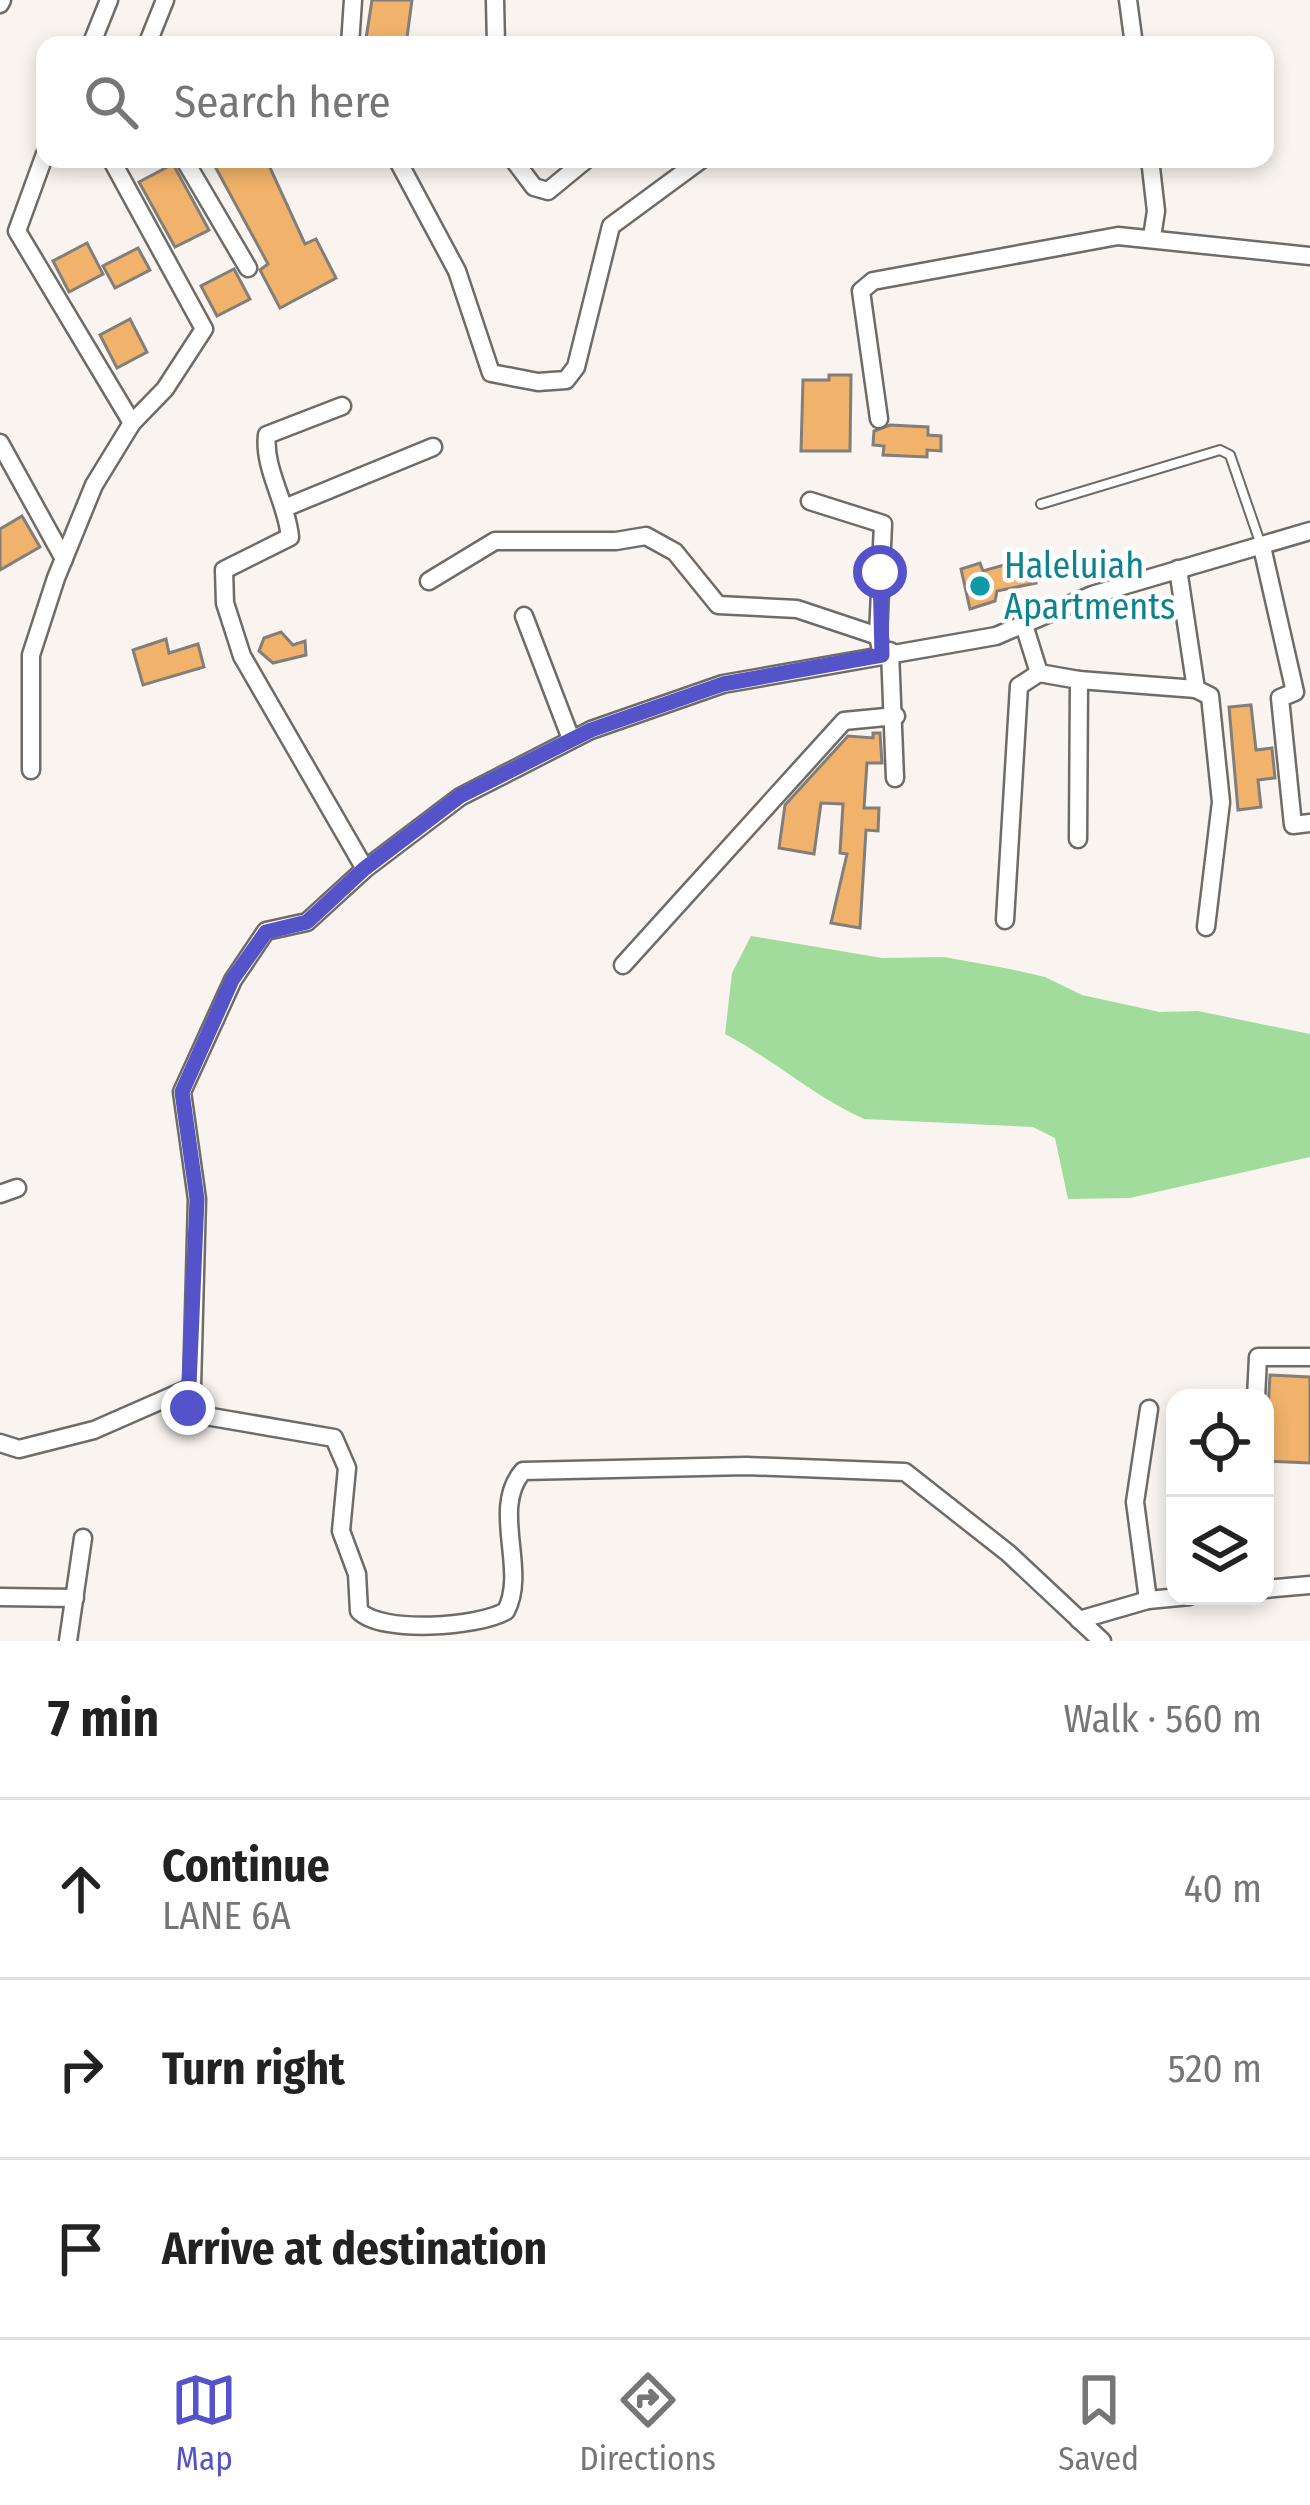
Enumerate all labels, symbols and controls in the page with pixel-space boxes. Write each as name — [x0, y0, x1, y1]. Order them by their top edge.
search box — [36, 36, 1274, 168]
icon: search — [78, 69, 144, 135]
text: Search here — [174, 75, 391, 129]
place label: Haleluiah Apartments — [1004, 544, 1175, 629]
route start — [853, 545, 907, 599]
marker: Haleluiah Apartments — [967, 573, 993, 599]
route end — [161, 1381, 215, 1435]
map controls — [1166, 1389, 1274, 1605]
button: locate — [1166, 1389, 1274, 1497]
button: layers — [1166, 1497, 1274, 1605]
text: 7 min — [48, 1688, 159, 1750]
text: Walk · 560 m — [1063, 1696, 1262, 1742]
text: Continue — [162, 1839, 330, 1893]
icon: ahead — [48, 1856, 114, 1922]
text: 40 m — [1184, 1866, 1262, 1912]
text: LANE 6A — [162, 1893, 291, 1939]
icon: right — [48, 2036, 114, 2102]
text: Turn right — [162, 2042, 345, 2096]
text: 520 m — [1168, 2046, 1262, 2092]
icon: arrive — [48, 2216, 114, 2282]
text: Arrive at destination — [162, 2222, 547, 2276]
tab: Map — [171, 2367, 237, 2479]
tab: Directions — [579, 2367, 716, 2479]
tab: Saved — [1058, 2367, 1139, 2479]

